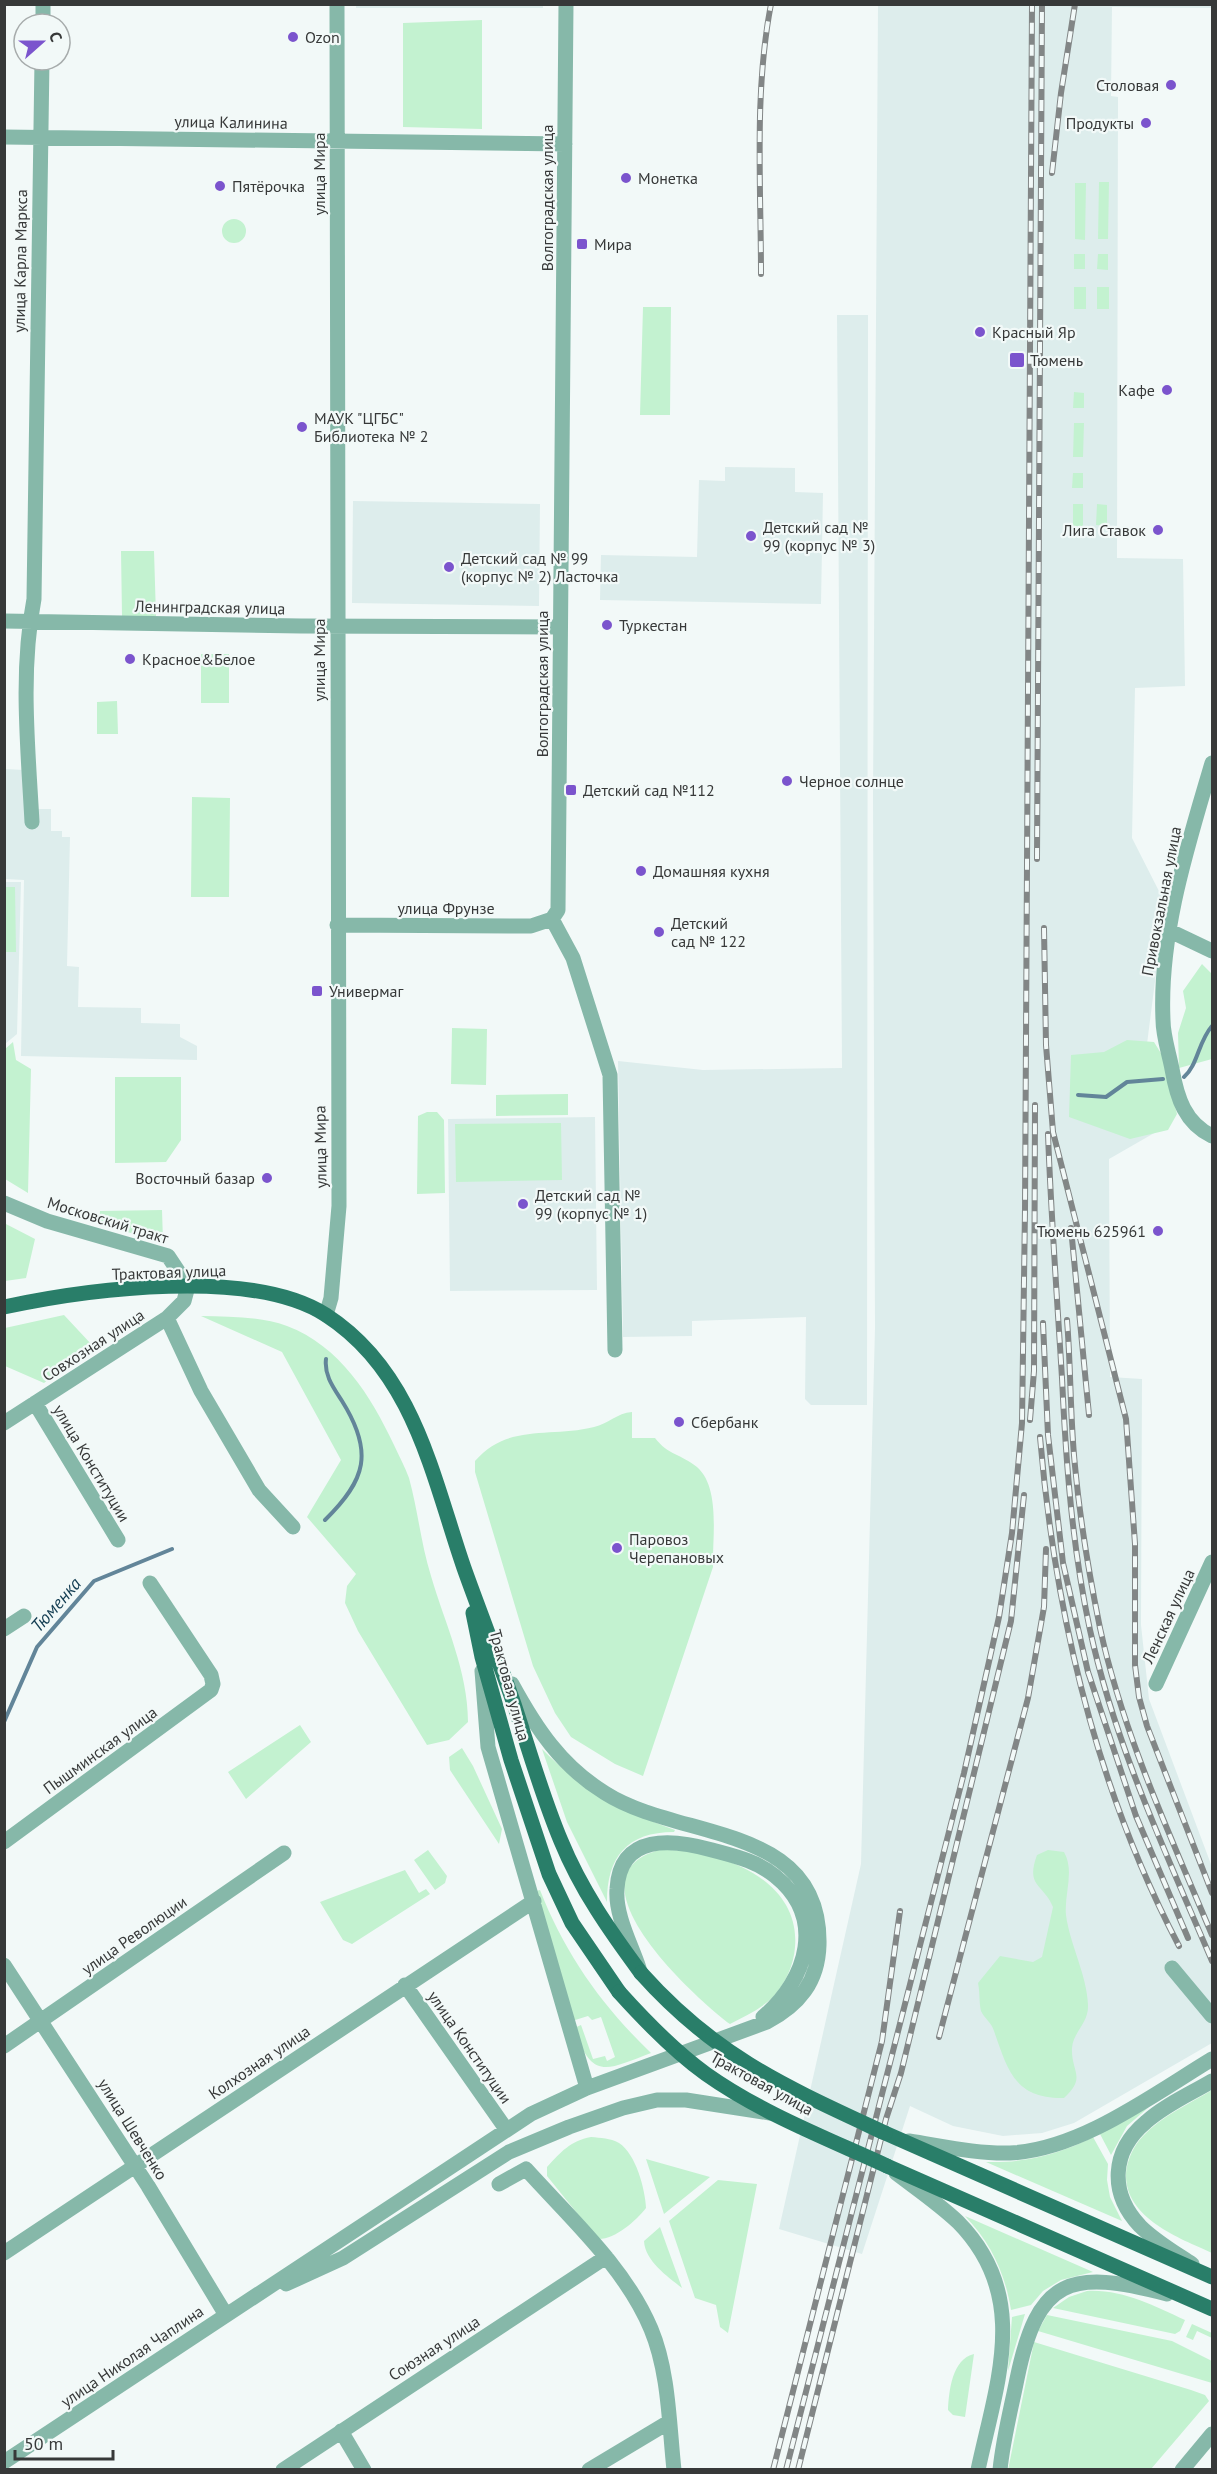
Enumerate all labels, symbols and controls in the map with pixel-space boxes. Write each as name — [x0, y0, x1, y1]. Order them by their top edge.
north arrow — [12, 12, 72, 72]
place label: Ozon — [305, 27, 340, 47]
text: С — [45, 29, 67, 44]
marker: Ozon — [286, 30, 300, 44]
place label: Столовая — [1096, 75, 1159, 95]
marker: Столовая — [1164, 78, 1178, 92]
street label: улица Калинина — [174, 111, 288, 133]
place label: Продукты — [1066, 113, 1134, 133]
marker: Продукты — [1139, 116, 1153, 130]
street label: Волгоградская улица — [537, 125, 557, 271]
street label: улица Мира — [309, 133, 329, 215]
place label: Монетка — [638, 168, 698, 188]
marker: Монетка — [619, 171, 633, 185]
place label: Пятёрочка — [232, 176, 305, 196]
marker: Пятёрочка — [213, 179, 227, 193]
street label: улица Карла Маркса — [9, 189, 31, 333]
place label: Мира — [594, 234, 632, 254]
marker: Мира — [575, 237, 589, 251]
place label: Красный Яр — [992, 322, 1076, 342]
marker: Красный Яр — [973, 325, 987, 339]
place label: Тюмень — [1030, 350, 1083, 370]
marker: Тюмень — [1008, 351, 1026, 369]
place label: Кафе — [1118, 380, 1155, 400]
marker: Кафе — [1160, 383, 1174, 397]
place label: МАУК "ЦГБС" Библиотека № 2 — [314, 408, 429, 446]
marker: МАУК "ЦГБС" Библиотека № 2 — [295, 420, 309, 434]
place label: Детский сад № 99 (корпус № 3) — [763, 517, 875, 555]
place label: Лига Ставок — [1062, 520, 1146, 540]
marker: Лига Ставок — [1151, 523, 1165, 537]
marker: Детский сад № 99 (корпус № 3) — [744, 529, 758, 543]
place label: Детский сад № 99 (корпус № 2) Ласточка — [461, 548, 619, 586]
marker: Детский сад № 99 (корпус № 2) Ласточка — [442, 560, 456, 574]
street label: Ленинградская улица — [133, 596, 286, 618]
street label: Волгоградская улица — [532, 611, 552, 757]
place label: Туркестан — [619, 615, 687, 635]
marker: Туркестан — [600, 618, 614, 632]
street label: улица Мира — [309, 619, 329, 701]
place label: Красное&Белое — [142, 649, 255, 669]
marker: Красное&Белое — [123, 652, 137, 666]
place label: Черное солнце — [799, 771, 904, 791]
marker: Черное солнце — [780, 774, 794, 788]
place label: Детский сад №112 — [583, 780, 715, 800]
marker: Детский сад №112 — [564, 783, 578, 797]
street label: Привокзальная улица — [1137, 825, 1185, 977]
place label: Домашняя кухня — [653, 861, 770, 881]
marker: Домашняя кухня — [634, 864, 648, 878]
street label: улица Фрунзе — [397, 898, 495, 918]
place label: Детский сад № 122 — [671, 913, 746, 951]
marker: Детский сад № 122 — [652, 925, 666, 939]
place label: Универмаг — [329, 981, 403, 1001]
marker: Универмаг — [310, 984, 324, 998]
street label: улица Мира — [309, 1105, 331, 1189]
place label: Восточный базар — [135, 1168, 255, 1188]
marker: Восточный базар — [260, 1171, 274, 1185]
place label: Детский сад № 99 (корпус № 1) — [535, 1185, 647, 1223]
street label: Московский тракт — [45, 1192, 172, 1248]
marker: Детский сад № 99 (корпус № 1) — [516, 1197, 530, 1211]
place label: Тюмень 625961 — [1037, 1221, 1146, 1241]
marker: Тюмень 625961 — [1151, 1224, 1165, 1238]
street label: Трактовая улица — [111, 1260, 227, 1284]
street label: Совхозная улица — [38, 1305, 148, 1385]
street label: улица Конституции — [49, 1401, 135, 1525]
place label: Сбербанк — [691, 1412, 759, 1432]
marker: Сбербанк — [672, 1415, 686, 1429]
place label: Паровоз Черепановых — [629, 1529, 724, 1567]
marker: Паровоз Черепановых — [610, 1541, 624, 1555]
street label: Ленская улица — [1137, 1565, 1199, 1667]
water label: Тюменка — [26, 1572, 86, 1637]
street label: Трактовая улица — [486, 1627, 534, 1743]
street label: Пышминская улица — [39, 1702, 161, 1798]
street label: улица Революции — [78, 1891, 190, 1979]
street label: улица Конституции — [424, 1987, 516, 2107]
street label: Колхозная улица — [205, 2021, 313, 2103]
street label: Трактовая улица — [707, 2046, 817, 2120]
street label: улица Шевченко — [94, 2075, 172, 2183]
street label: улица Николая Чаплина — [57, 2301, 207, 2411]
street label: Союзная улица — [385, 2311, 483, 2385]
scale bar — [15, 2423, 112, 2461]
text: 50 m — [24, 2432, 63, 2455]

